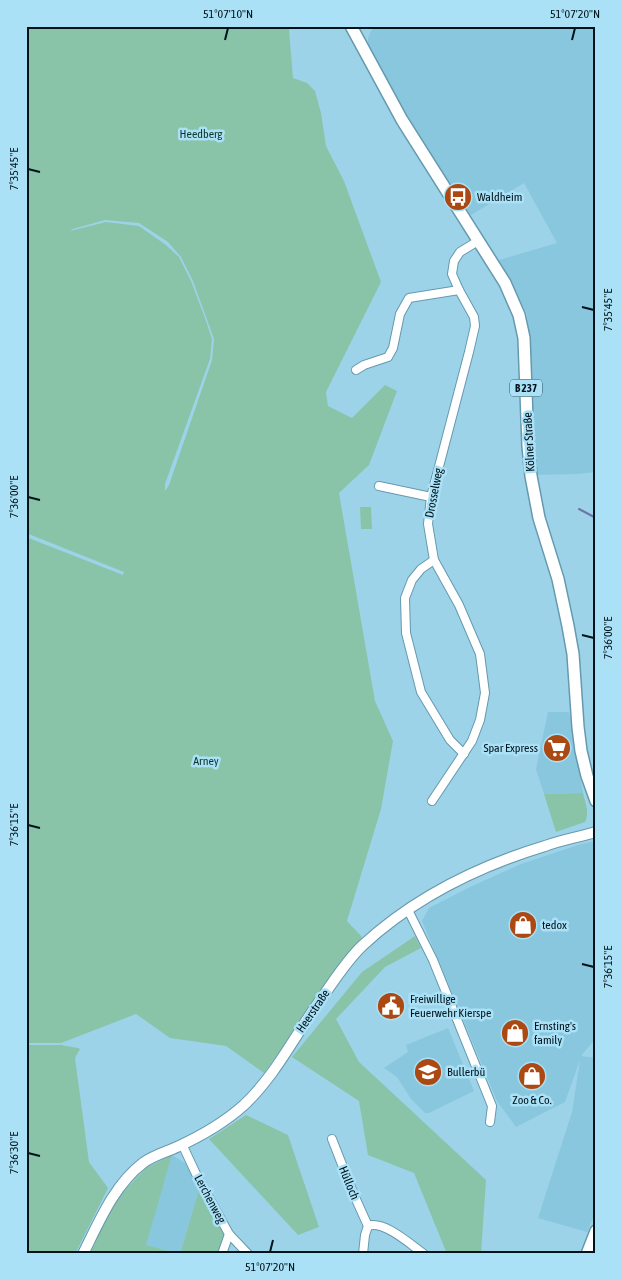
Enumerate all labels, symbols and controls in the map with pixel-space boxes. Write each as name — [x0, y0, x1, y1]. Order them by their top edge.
text: 51°07'10"N — [203, 7, 253, 21]
text: 51°07'20"N — [550, 7, 600, 21]
park label: Heedberg — [180, 127, 223, 141]
text: 7°35'45"E — [7, 148, 21, 190]
bus stop icon: Waldheim — [443, 182, 473, 212]
place label: Waldheim — [477, 190, 522, 204]
text: 7°35'45"E — [601, 289, 615, 331]
road number: B 237 — [510, 379, 542, 396]
street label: Kölner Straße — [520, 412, 538, 472]
street label: Drosselweg — [422, 466, 446, 519]
text: 7°36'00"E — [7, 476, 21, 518]
text: 7°36'00"E — [601, 617, 615, 659]
supermarket icon: Spar Express — [542, 733, 572, 763]
place label: Spar Express — [483, 741, 538, 755]
park label: Arney — [193, 754, 219, 768]
text: 7°36'15"E — [7, 804, 21, 846]
shop icon: tedox — [508, 910, 538, 940]
place label: tedox — [542, 918, 567, 932]
text: 7°36'15"E — [601, 946, 615, 988]
street label: Heerstraße — [293, 987, 333, 1035]
public building icon: Freiwillige Feuerwehr Kierspe — [376, 991, 406, 1021]
place label: Freiwillige Feuerwehr Kierspe — [410, 992, 491, 1020]
shop icon: Ernsting's family — [500, 1018, 530, 1048]
place label: Ernsting's family — [534, 1019, 576, 1047]
school or university icon: Bullerbü — [413, 1057, 443, 1087]
shop icon: Zoo & Co. — [517, 1061, 547, 1091]
place label: Bullerbü — [447, 1065, 485, 1079]
place label: Zoo & Co. — [512, 1093, 552, 1107]
text: 7°36'30"E — [7, 1132, 21, 1174]
street label: Hülloch — [336, 1164, 362, 1202]
street label: Lerchenweg — [191, 1172, 229, 1226]
text: 51°07'20"N — [245, 1260, 295, 1274]

